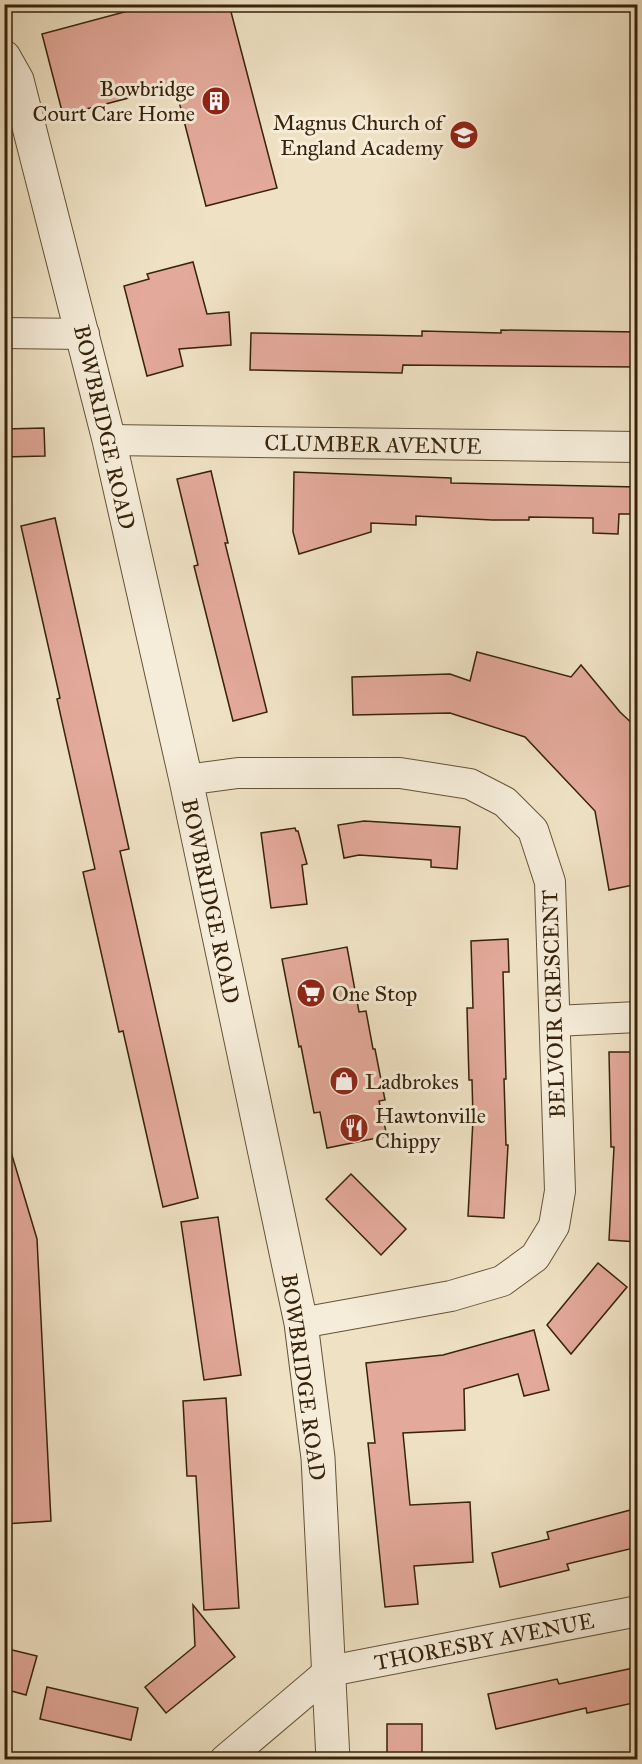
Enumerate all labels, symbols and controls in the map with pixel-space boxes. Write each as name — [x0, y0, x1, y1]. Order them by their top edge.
place label: Bowbridge Court Care Home — [32, 75, 195, 127]
building icon: Bowbridge Court Care Home — [200, 85, 232, 117]
place label: Magnus Church of England Academy — [273, 109, 447, 161]
school or university icon: Magnus Church of England Academy — [448, 119, 480, 151]
street label: BOWBRIDGE ROAD — [68, 322, 141, 532]
street label: CLUMBER AVENUE — [264, 429, 482, 460]
street label: BOWBRIDGE ROAD — [176, 796, 245, 1006]
street label: BELVOIR CRESCENT — [536, 889, 571, 1119]
supermarket icon: One Stop — [295, 977, 327, 1009]
place label: One Stop — [332, 980, 417, 1007]
shop icon: Ladbrokes — [328, 1065, 360, 1097]
place label: Ladbrokes — [365, 1068, 459, 1095]
place label: Hawtonville Chippy — [375, 1102, 486, 1154]
restaurant icon: Hawtonville Chippy — [338, 1112, 370, 1144]
street label: BOWBRIDGE ROAD — [276, 1272, 331, 1482]
street label: THORESBY AVENUE — [372, 1607, 596, 1676]

